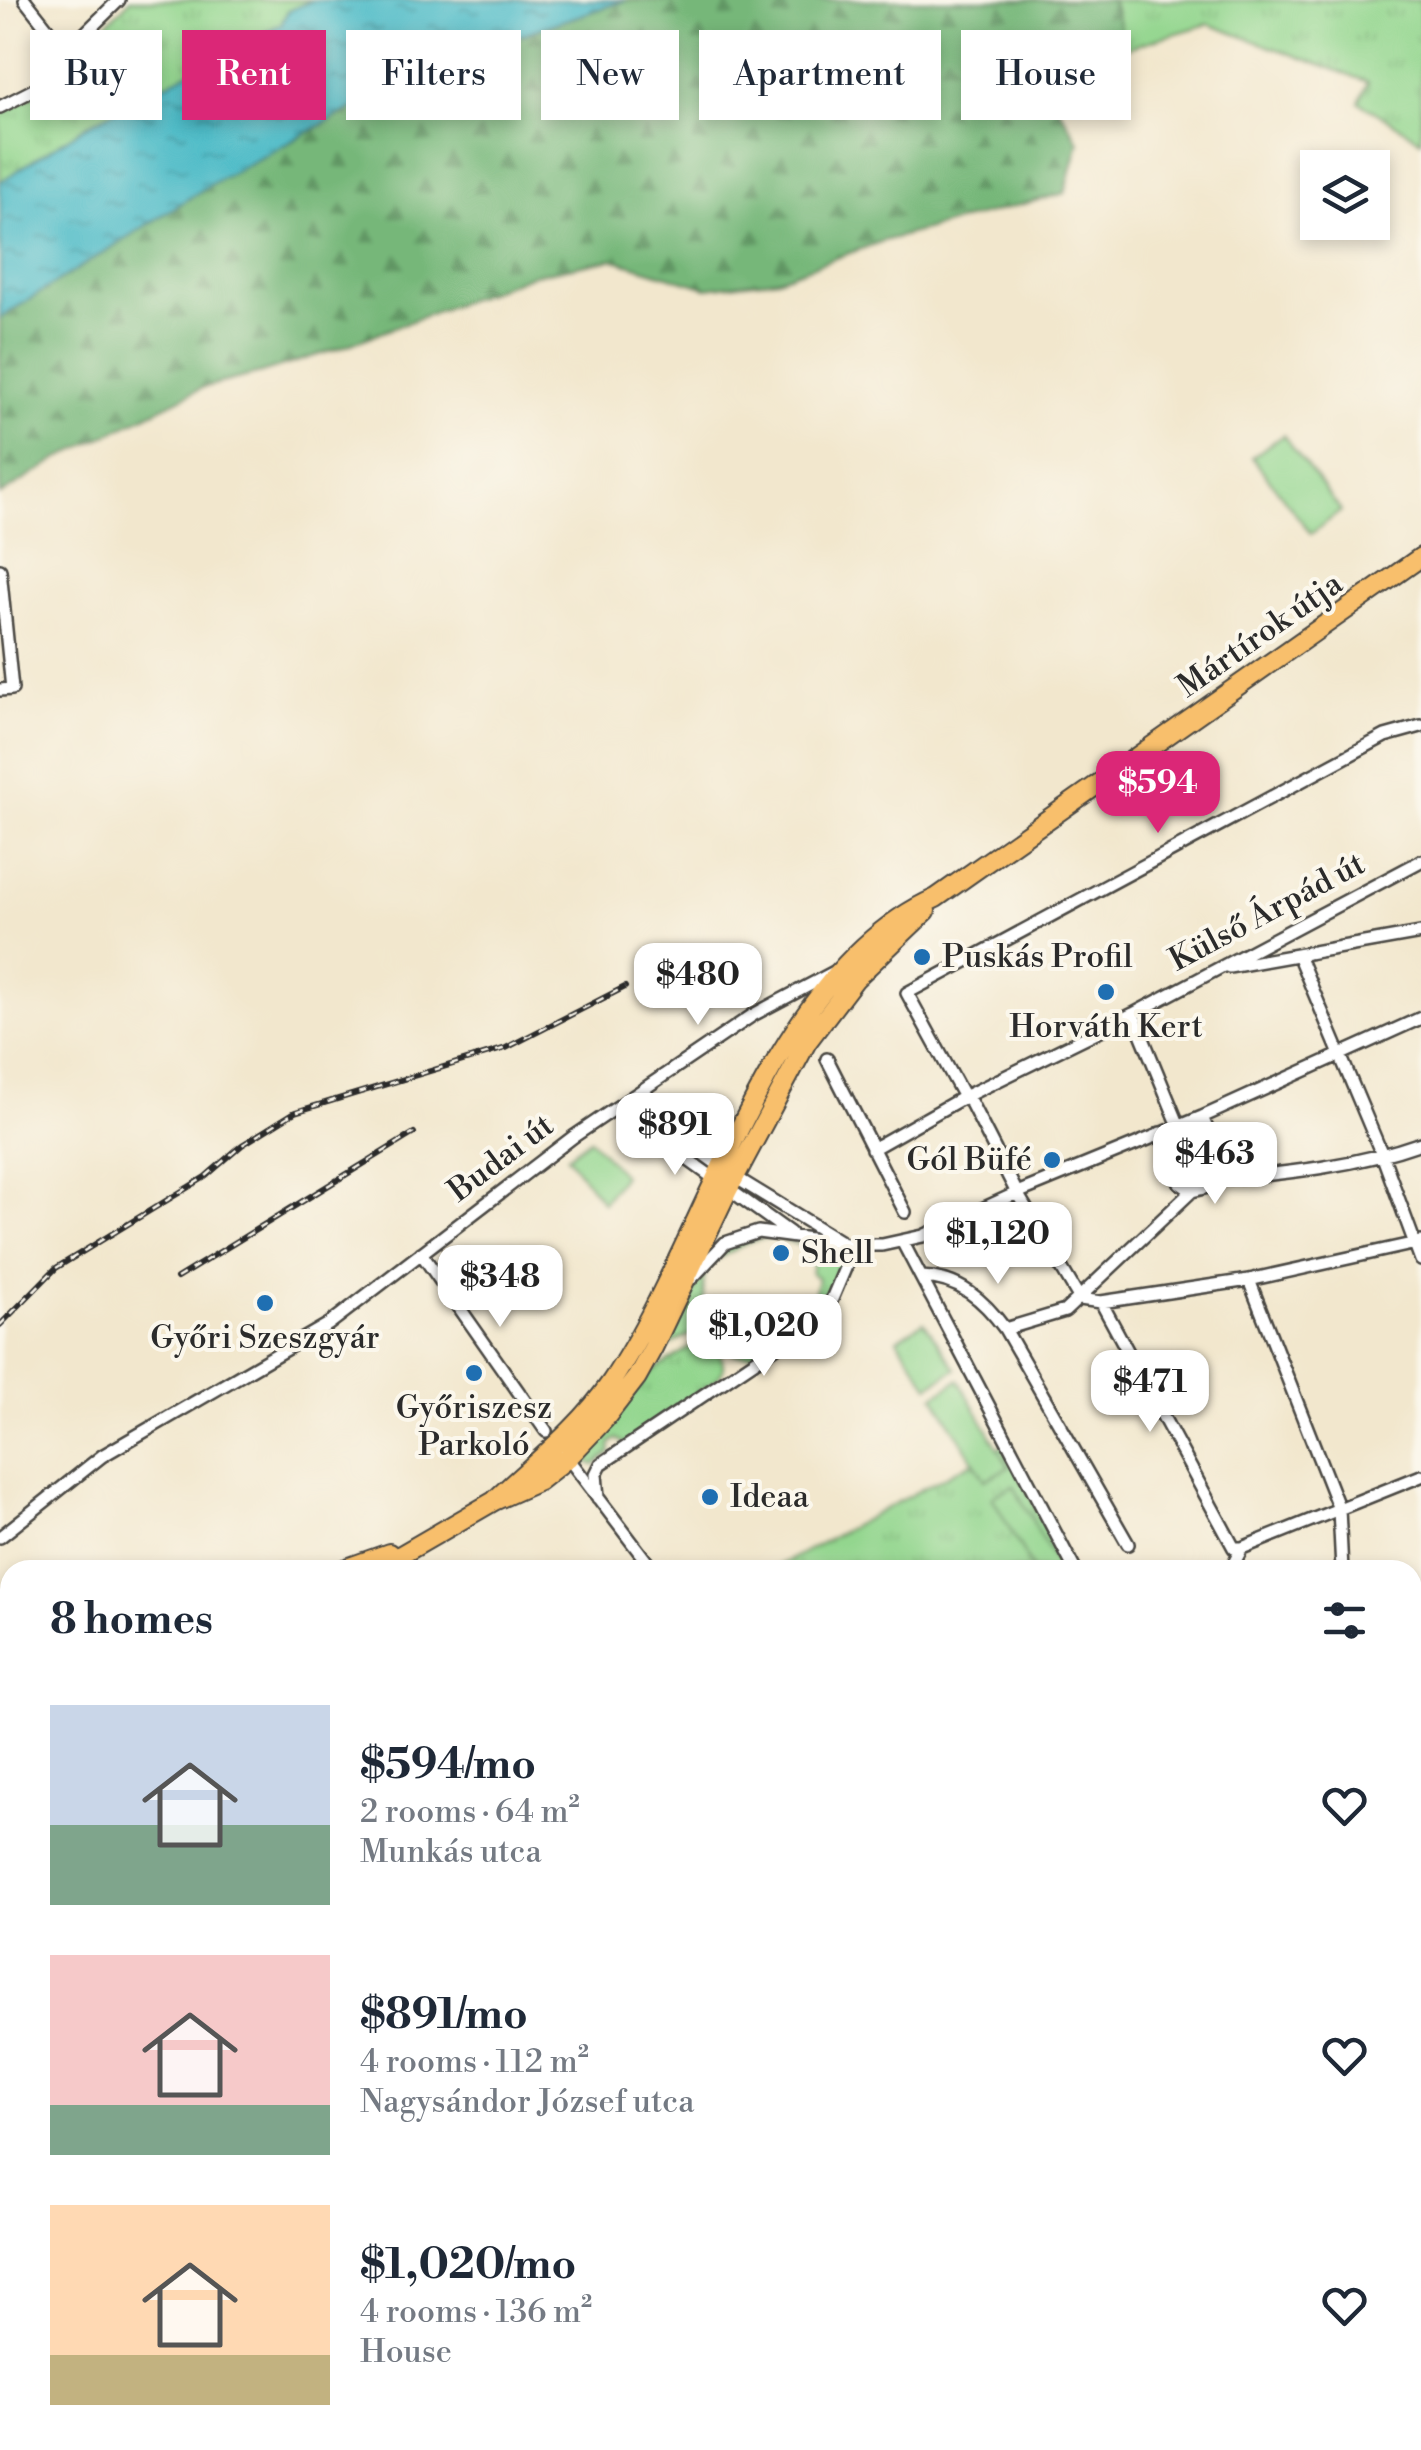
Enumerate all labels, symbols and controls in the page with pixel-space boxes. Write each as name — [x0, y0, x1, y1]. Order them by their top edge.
chip: Buy — [30, 30, 162, 120]
chip: Rent — [182, 30, 326, 120]
chip: Filters — [346, 30, 521, 120]
chip: New — [541, 30, 679, 120]
chip: Apartment — [699, 30, 941, 120]
chip: House — [961, 30, 1131, 120]
map controls — [1300, 150, 1390, 240]
button: layers — [1300, 150, 1390, 240]
street label: Mártírok útja — [1170, 563, 1351, 706]
pin: $594 — [1099, 751, 1217, 836]
text: $594 — [1118, 763, 1198, 803]
street label: Külső Árpád út — [1161, 842, 1372, 980]
place label: Puskás Profil — [942, 937, 1133, 977]
pin: $480 — [639, 943, 757, 1028]
marker: Puskás Profil — [911, 946, 933, 968]
text: $480 — [656, 955, 740, 995]
marker: Horváth Kert — [1095, 981, 1117, 1003]
place label: Horváth Kert — [1009, 1007, 1203, 1047]
pin: $891 — [616, 1093, 734, 1178]
street label: Budai út — [440, 1105, 562, 1211]
text: $891 — [638, 1105, 712, 1145]
pin: $463 — [1156, 1122, 1274, 1207]
text: $463 — [1175, 1134, 1255, 1174]
place label: Gól Büfé — [907, 1140, 1032, 1180]
marker: Gól Büfé — [1041, 1149, 1063, 1171]
pin: $1,120 — [917, 1202, 1079, 1287]
text: $1,120 — [946, 1214, 1050, 1254]
place label: Shell — [801, 1233, 874, 1273]
marker: Shell — [770, 1242, 792, 1264]
pin: $348 — [441, 1245, 559, 1330]
text: $348 — [460, 1257, 540, 1297]
marker: Győri Szeszgyár — [254, 1292, 276, 1314]
pin: $1,020 — [683, 1294, 845, 1379]
text: $1,020 — [709, 1306, 819, 1346]
place label: Győri Szeszgyár — [150, 1318, 380, 1358]
pin: $471 — [1091, 1350, 1209, 1435]
marker: Győriszesz Parkoló — [463, 1362, 485, 1384]
text: $471 — [1113, 1362, 1187, 1402]
place label: Győriszesz Parkoló — [396, 1388, 552, 1465]
place label: Ideaa — [730, 1477, 810, 1517]
marker: Ideaa — [699, 1486, 721, 1508]
icon: filters — [1317, 1593, 1372, 1648]
text: 8 homes — [50, 1594, 213, 1647]
text: $594/mo — [360, 1739, 536, 1792]
icon: home — [130, 1745, 250, 1865]
icon: heart — [1317, 1778, 1372, 1833]
text: 2 rooms · 64 m² — [360, 1792, 580, 1832]
text: Munkás utca — [360, 1832, 542, 1872]
text: $891/mo — [360, 1989, 528, 2042]
icon: home — [130, 1995, 250, 2115]
icon: heart — [1317, 2028, 1372, 2083]
text: 4 rooms · 112 m² — [360, 2042, 589, 2082]
text: Nagysándor József utca — [360, 2082, 694, 2122]
text: $1,020/mo — [360, 2239, 576, 2292]
icon: home — [130, 2245, 250, 2365]
icon: heart — [1317, 2278, 1372, 2333]
text: 4 rooms · 136 m² — [360, 2292, 592, 2332]
text: House — [360, 2332, 452, 2372]

